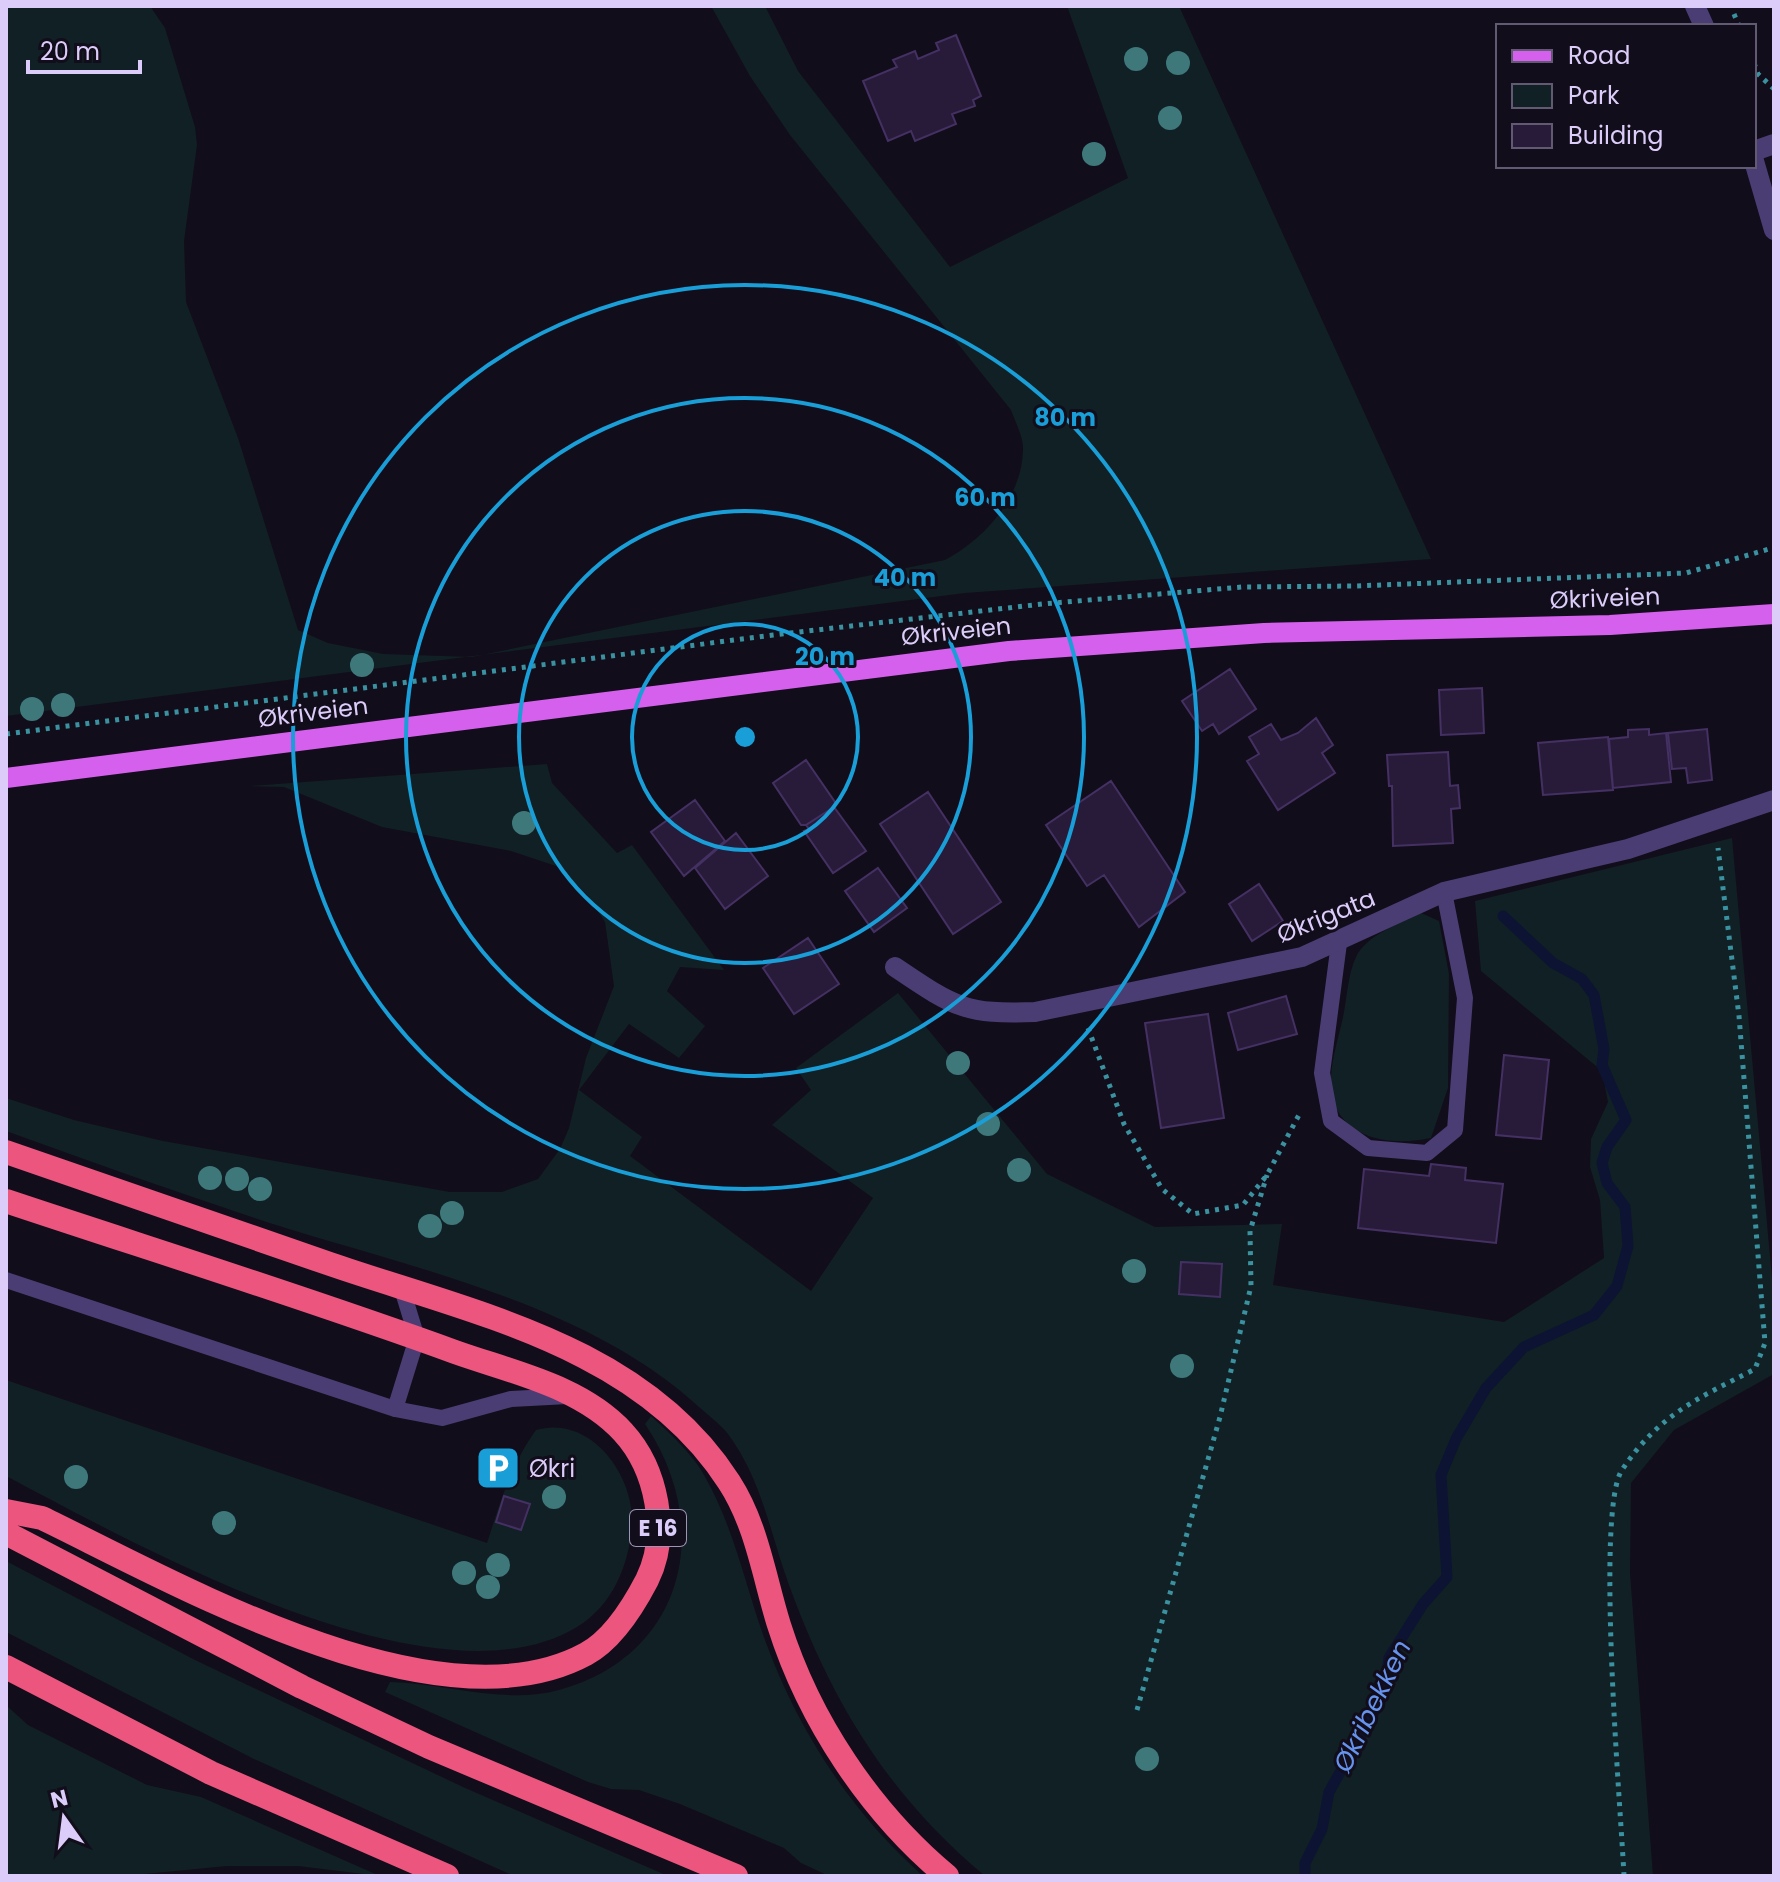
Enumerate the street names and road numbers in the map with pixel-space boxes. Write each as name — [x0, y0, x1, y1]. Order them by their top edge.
street label: Økriveien — [1549, 580, 1661, 616]
street label: Økriveien — [899, 609, 1013, 653]
street label: Økriveien — [256, 689, 370, 735]
street label: Økrigata — [1272, 881, 1380, 951]
road number: E 16 — [630, 1510, 686, 1546]

